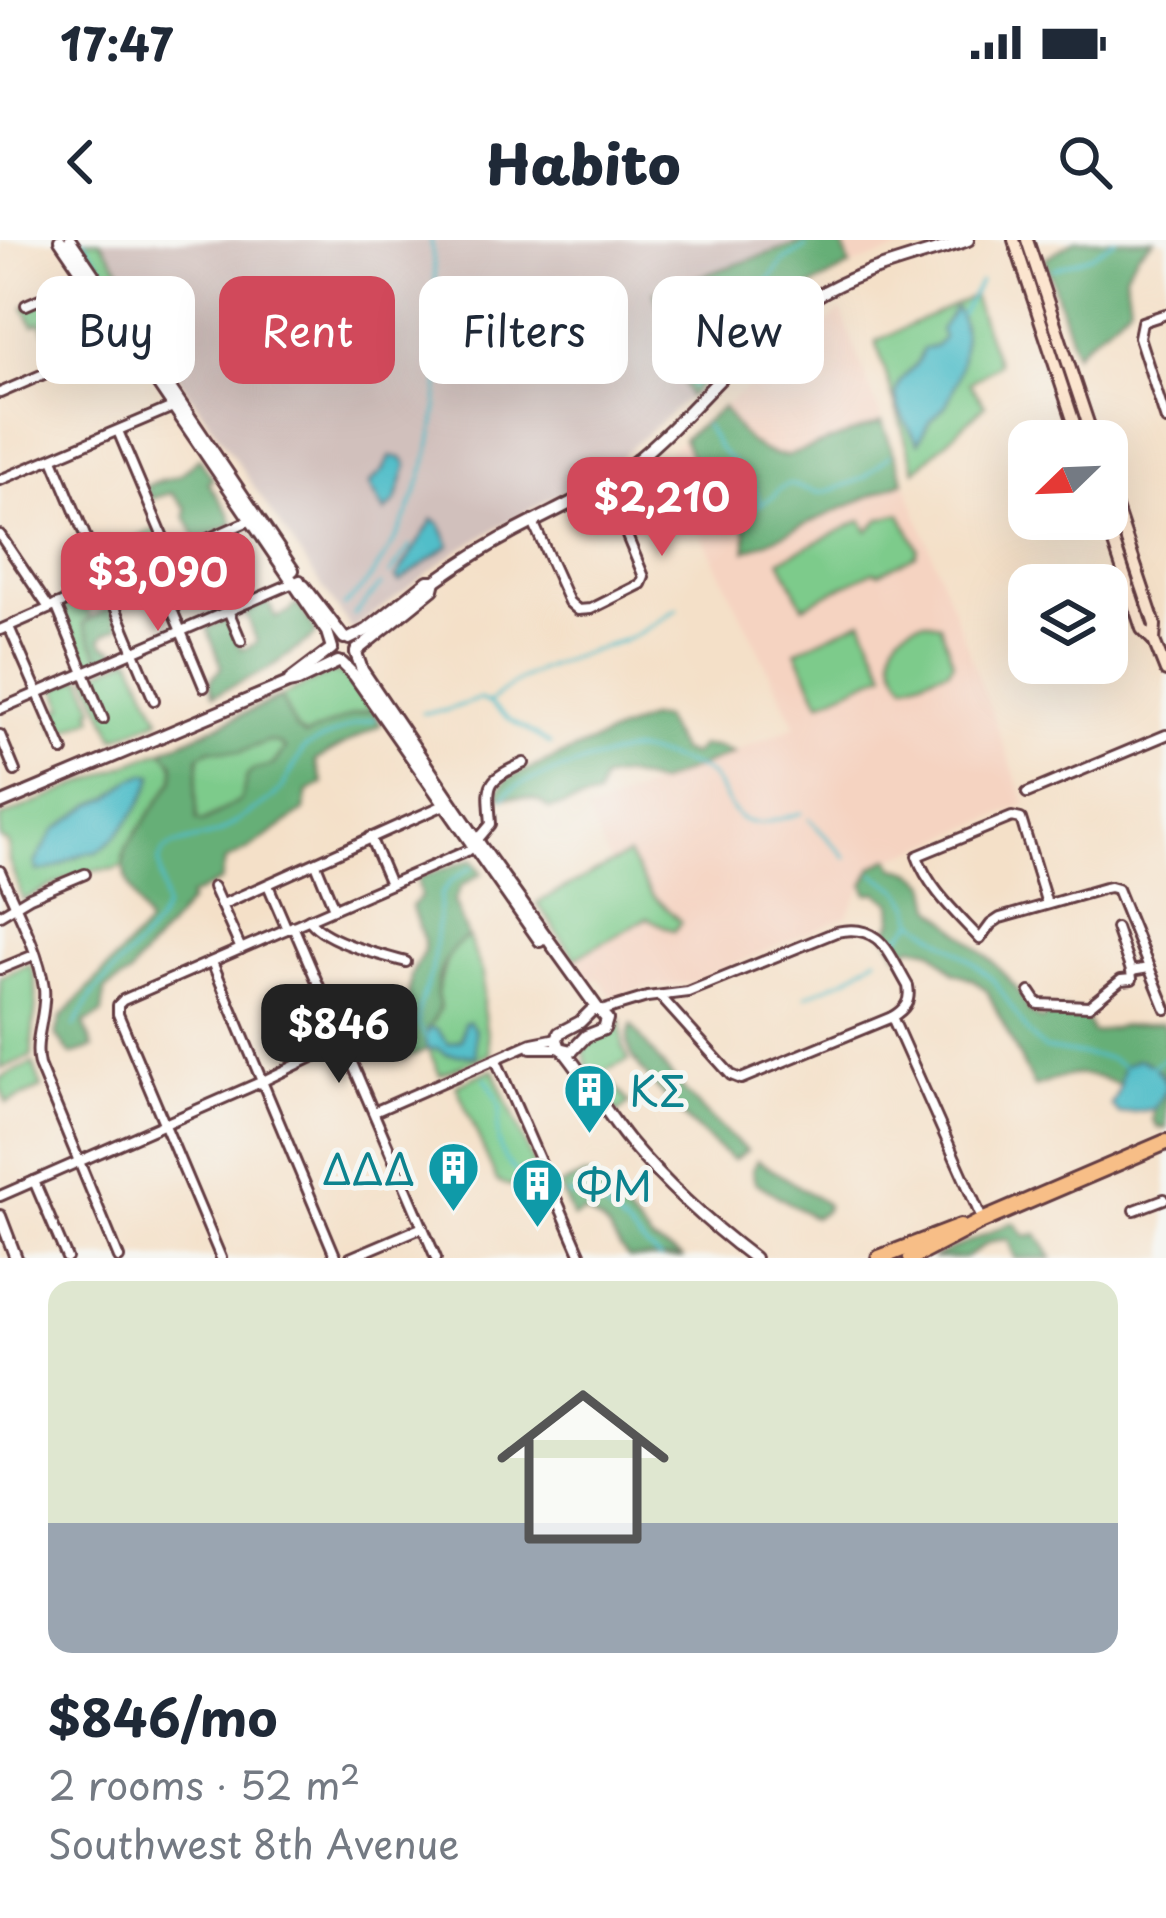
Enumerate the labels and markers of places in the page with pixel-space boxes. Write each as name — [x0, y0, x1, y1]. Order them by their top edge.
pin: $2,210 — [564, 457, 760, 559]
pin: $3,090 — [60, 532, 256, 634]
pin: $846 — [268, 984, 410, 1086]
place label: ΚΣ — [629, 1058, 686, 1121]
building icon: ΚΣ — [562, 1061, 618, 1135]
place label: ΔΔΔ — [322, 1136, 415, 1199]
building icon: ΔΔΔ — [426, 1139, 482, 1213]
place label: ΦΜ — [576, 1153, 652, 1216]
building icon: ΦΜ — [509, 1156, 565, 1230]

